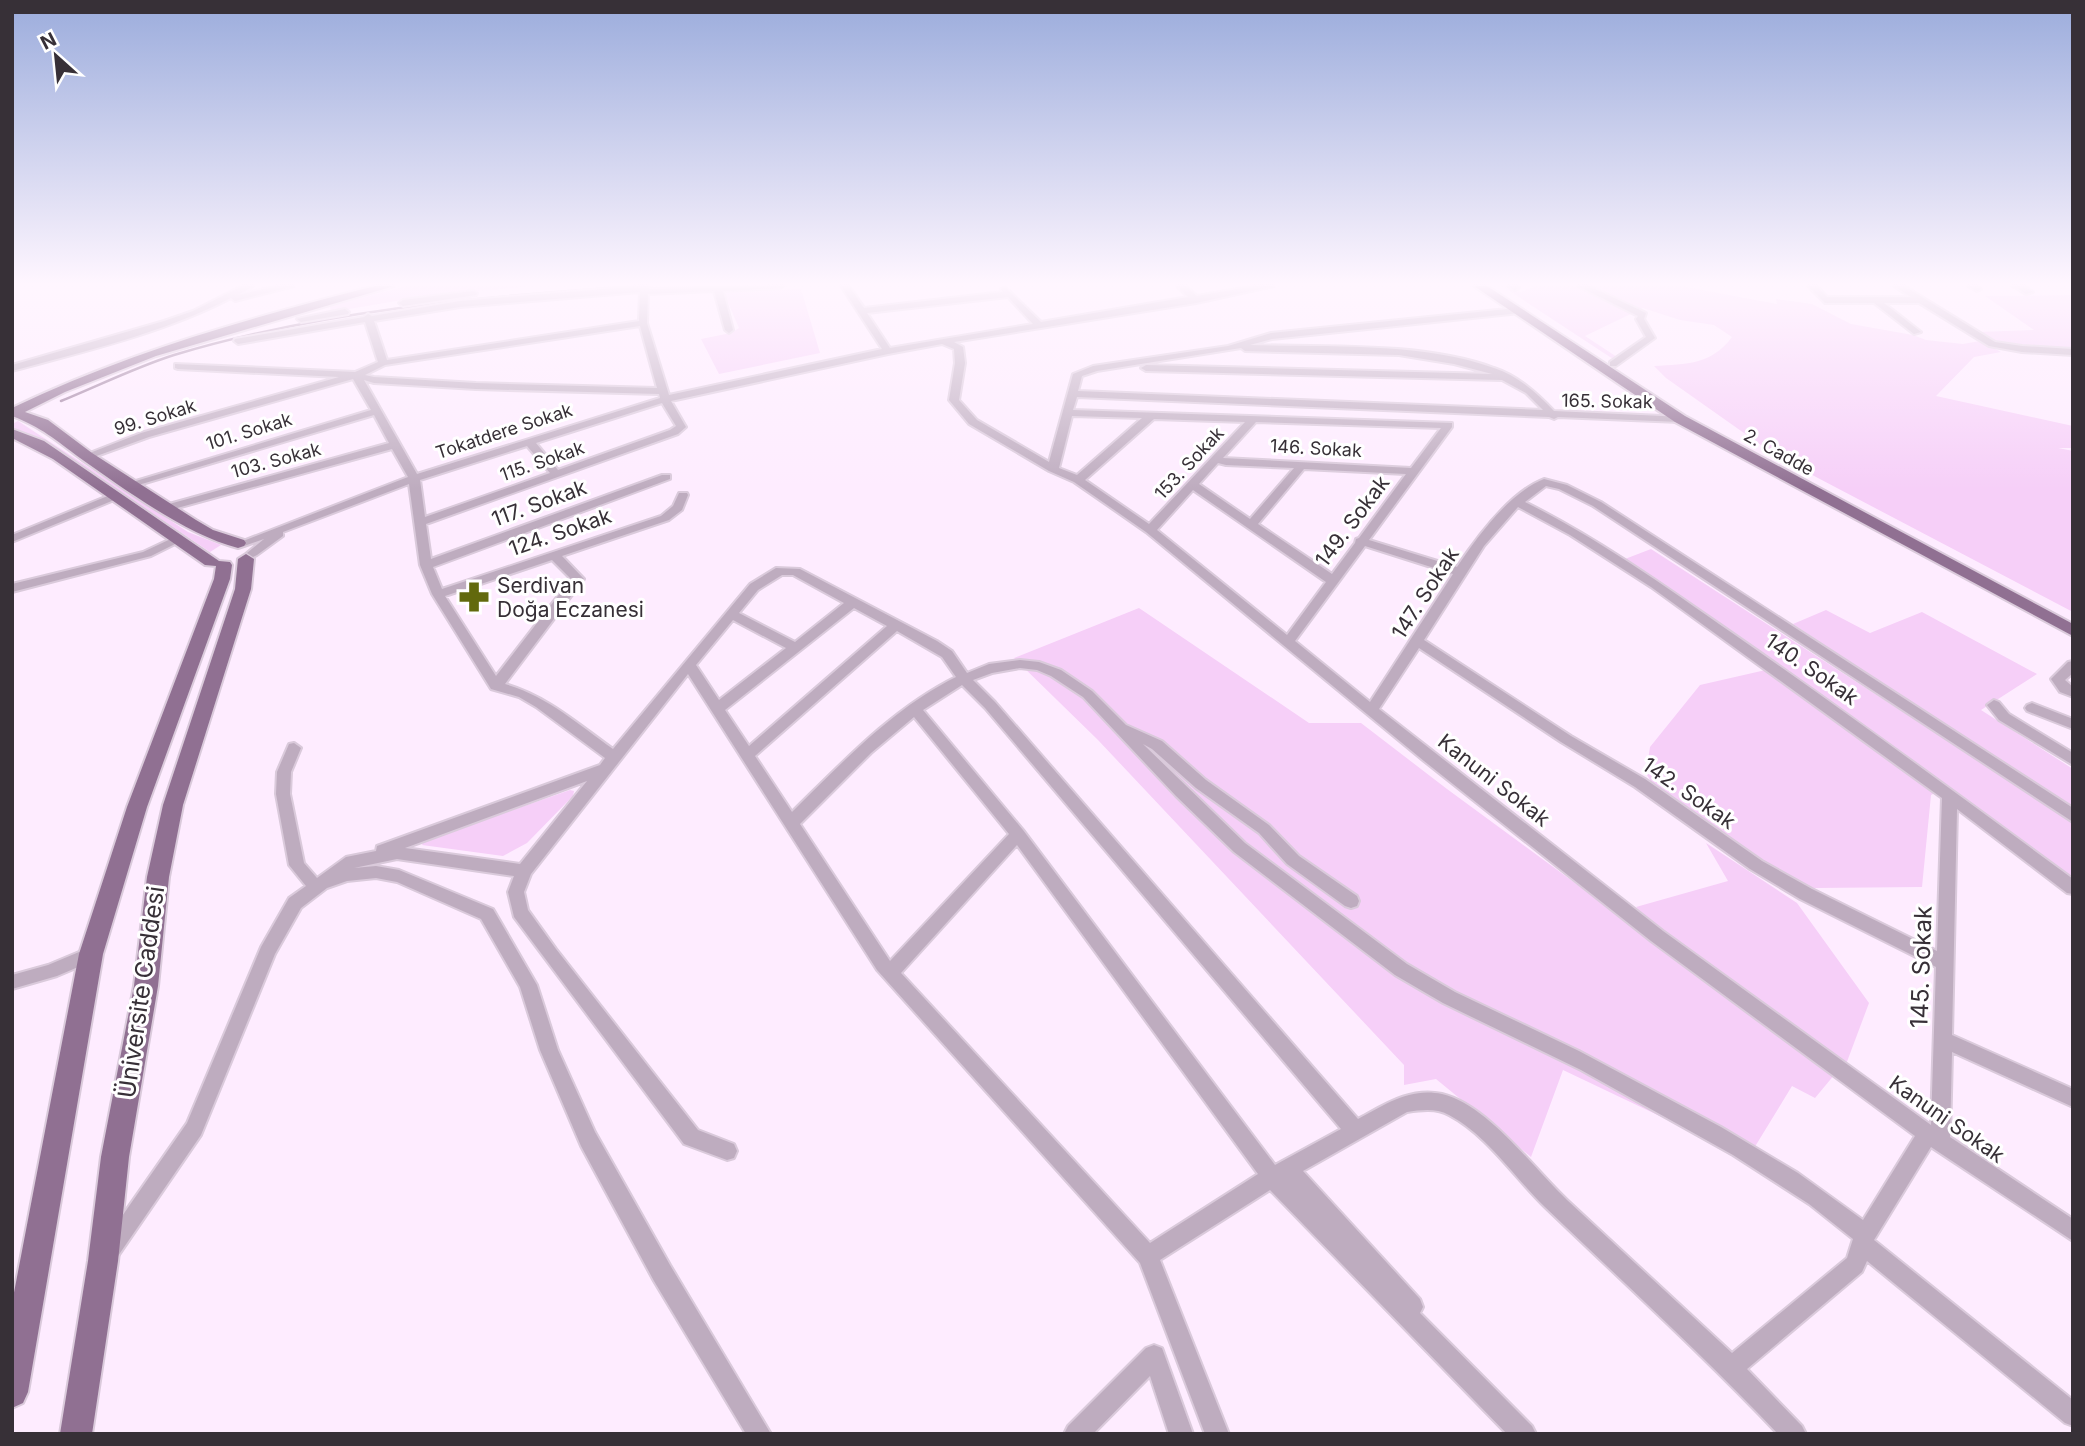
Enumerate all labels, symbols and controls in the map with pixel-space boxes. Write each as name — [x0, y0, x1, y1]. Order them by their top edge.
north arrow — [21, 21, 91, 91]
text: N — [37, 28, 60, 55]
street label: 165. Sokak — [1561, 390, 1653, 412]
street label: 99. Sokak — [112, 395, 199, 439]
street label: Tokatdere Sokak — [433, 399, 575, 463]
street label: 101. Sokak — [204, 408, 294, 454]
street label: 153. Sokak — [1150, 422, 1228, 504]
street label: 2. Cadde — [1740, 424, 1818, 480]
street label: 146. Sokak — [1270, 435, 1363, 461]
street label: 115. Sokak — [497, 437, 587, 485]
street label: 103. Sokak — [229, 438, 323, 482]
street label: 149. Sokak — [1310, 470, 1395, 571]
street label: 117. Sokak — [488, 474, 590, 532]
street label: 124. Sokak — [505, 503, 615, 561]
street label: 147. Sokak — [1386, 542, 1464, 644]
place label: Serdivan Doğa Eczanesi — [497, 573, 644, 622]
pharmacy icon: Serdivan Doğa Eczanesi — [457, 580, 491, 614]
street label: 140. Sokak — [1761, 628, 1864, 710]
street label: Kanuni Sokak — [1433, 729, 1555, 832]
street label: 142. Sokak — [1638, 752, 1741, 834]
street label: Üniversite Caddesi — [112, 884, 170, 1100]
street label: 145. Sokak — [1904, 905, 1938, 1029]
street label: Kanuni Sokak — [1885, 1070, 2010, 1168]

